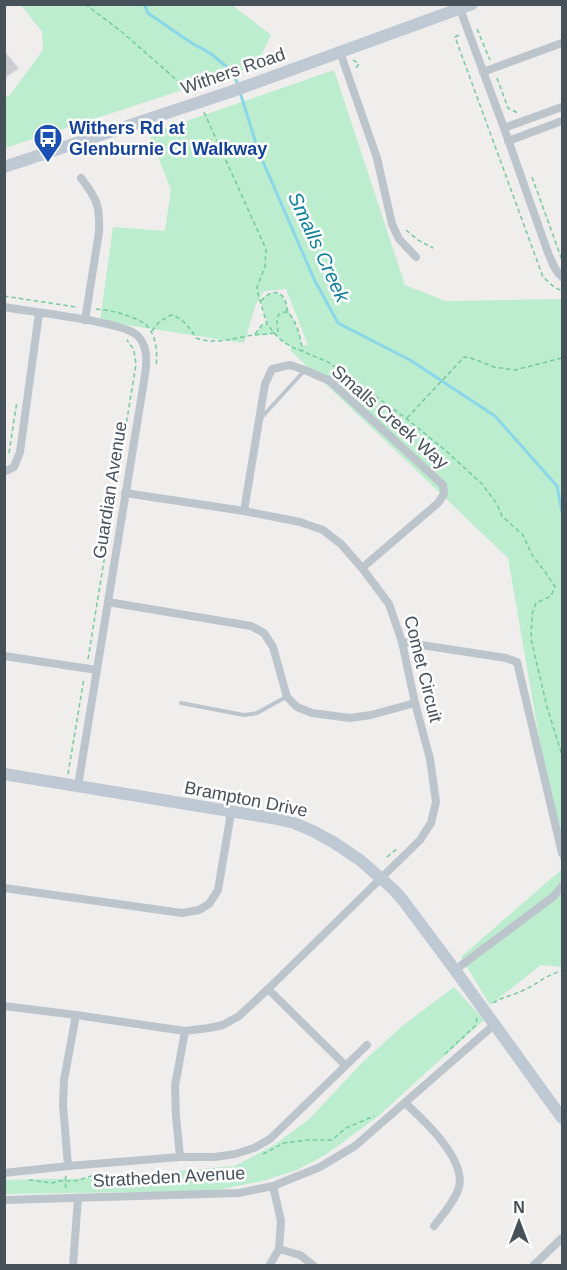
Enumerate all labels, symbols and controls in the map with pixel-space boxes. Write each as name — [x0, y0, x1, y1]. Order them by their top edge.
street label: Withers Road — [178, 44, 288, 98]
place label: Withers Rd at Glenburnie Cl Walkway — [69, 118, 267, 159]
bus stop icon: Withers Rd at Glenburnie Cl Walkway — [32, 122, 64, 164]
water label: Smalls Creek — [284, 188, 355, 306]
street label: Smalls Creek Way — [328, 361, 452, 473]
street label: Guardian Avenue — [89, 420, 131, 560]
street label: Comet Circuit — [400, 614, 446, 724]
street label: Brampton Drive — [183, 777, 309, 821]
street label: Stratheden Avenue — [92, 1163, 246, 1191]
north arrow — [489, 1192, 549, 1252]
text: N — [513, 1199, 525, 1216]

